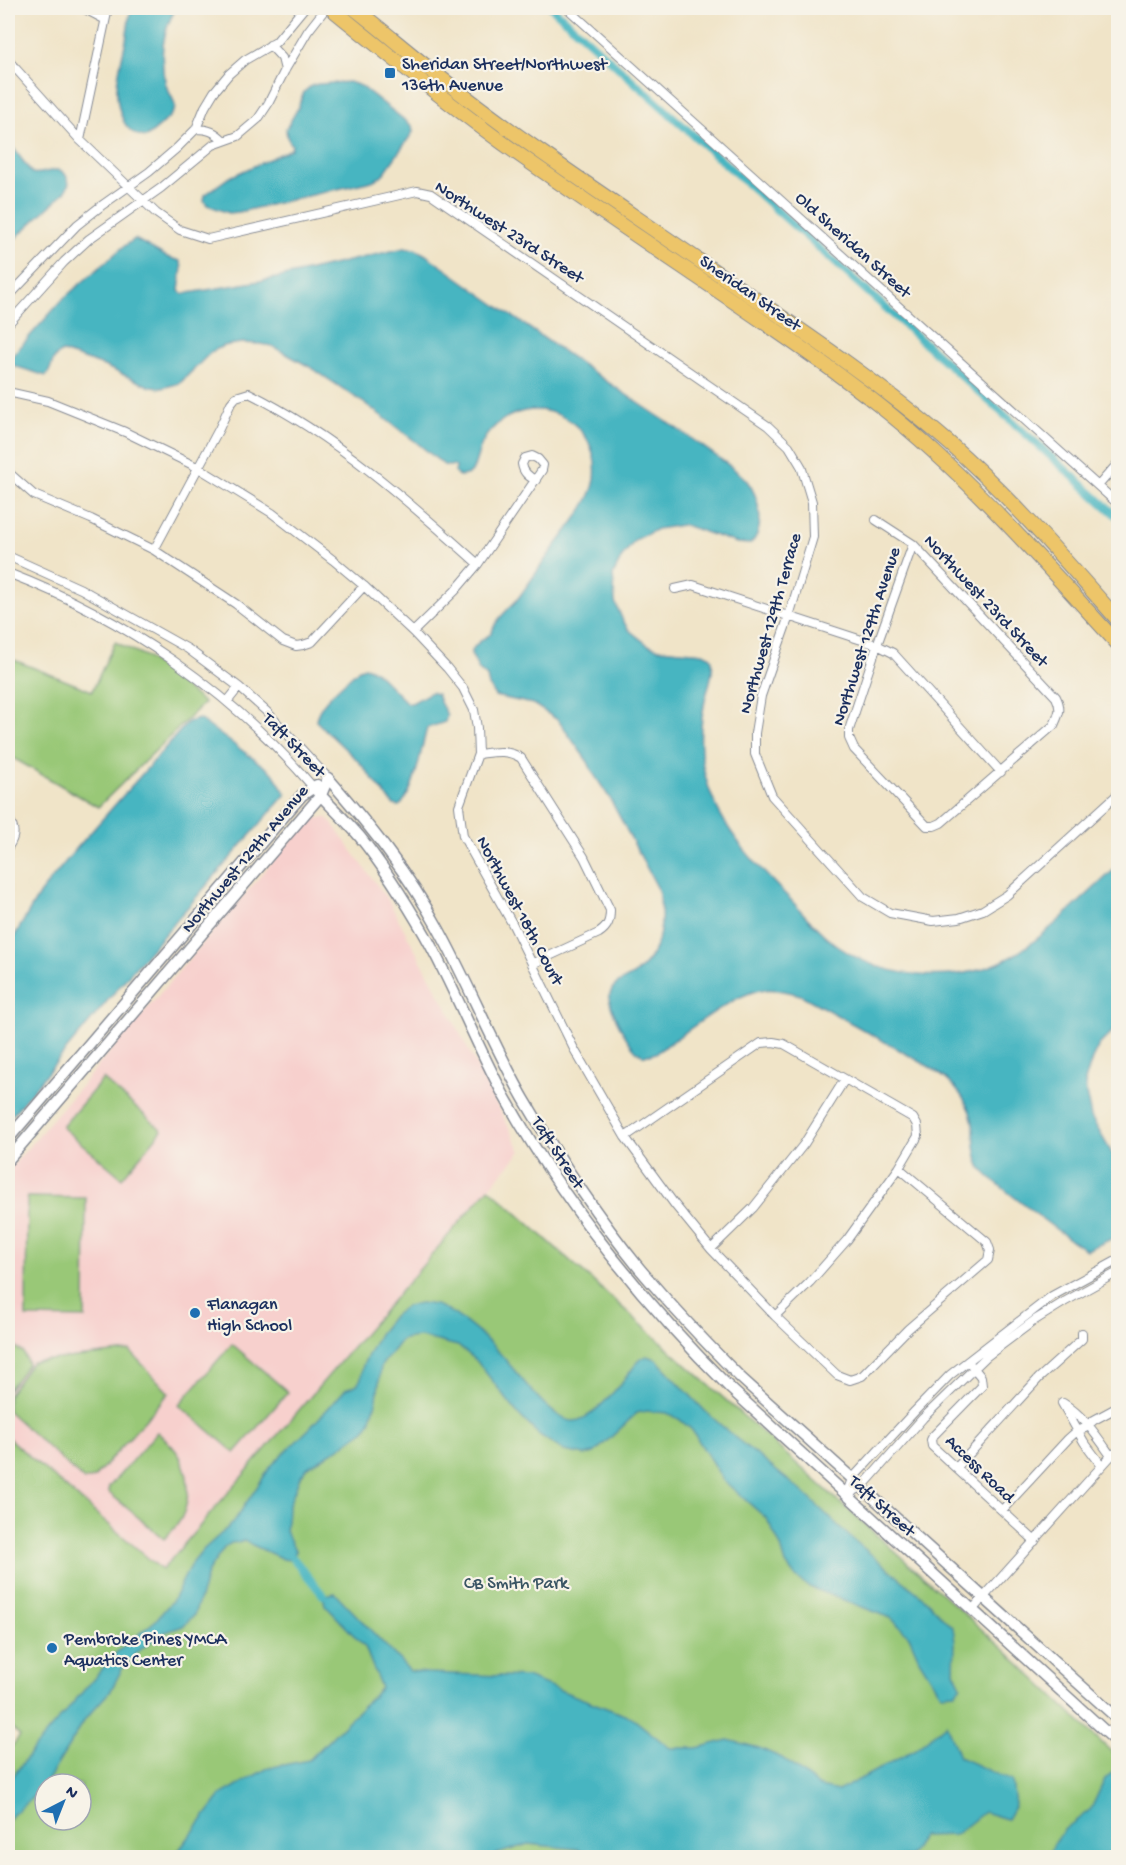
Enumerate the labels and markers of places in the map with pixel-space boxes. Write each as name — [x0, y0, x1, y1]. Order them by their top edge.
place label: Sheridan Street/Northwest 136th Avenue — [401, 55, 609, 97]
marker: Sheridan Street/Northwest 136th Avenue — [383, 66, 397, 80]
place label: Flanagan High School — [206, 1295, 292, 1337]
marker: Flanagan High School — [188, 1306, 202, 1320]
place label: Pembroke Pines YMCA Aquatics Center — [63, 1630, 228, 1672]
marker: Pembroke Pines YMCA Aquatics Center — [45, 1641, 59, 1655]

